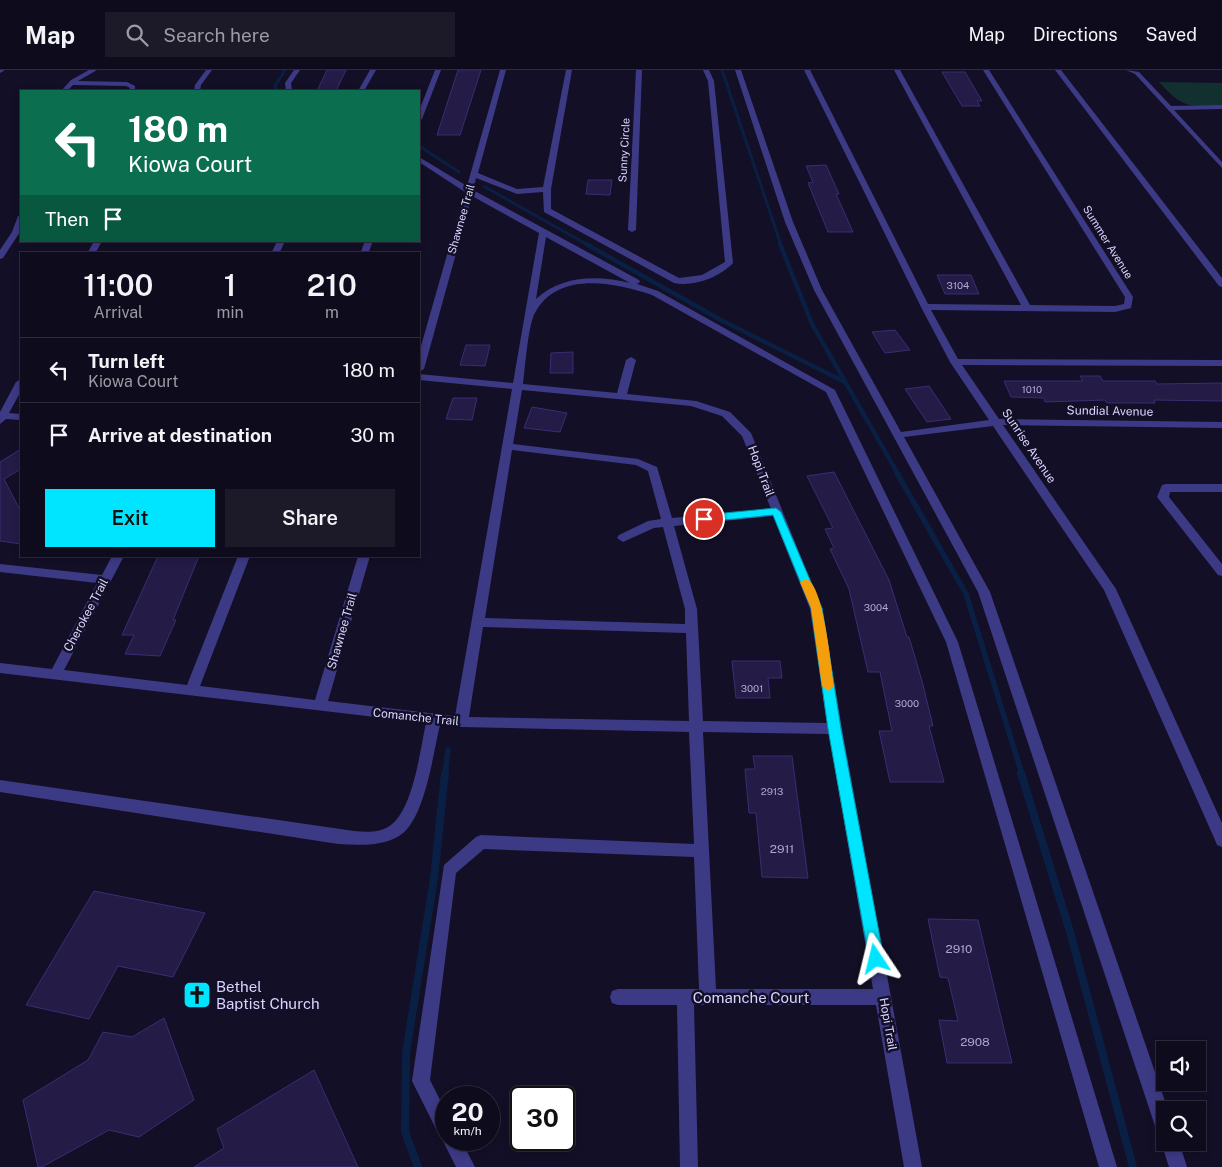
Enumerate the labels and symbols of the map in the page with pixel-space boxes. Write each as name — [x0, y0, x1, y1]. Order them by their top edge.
street label: Sunny Circle — [616, 117, 632, 183]
street label: Shawnee Trail — [445, 183, 477, 255]
street label: Summer Avenue — [1081, 203, 1135, 281]
house number: 3104 — [947, 279, 969, 291]
house number: 1010 — [1022, 383, 1042, 395]
street label: Sundial Avenue — [1067, 403, 1154, 419]
street label: Sunrise Avenue — [999, 406, 1059, 486]
street label: Hopi Trail — [745, 444, 777, 499]
pin — [683, 498, 725, 540]
street label: Cherokee Trail — [61, 576, 111, 654]
street label: Shawnee Trail — [324, 591, 360, 671]
house number: 3004 — [864, 601, 888, 613]
house number: 3001 — [741, 682, 763, 694]
house number: 3000 — [895, 697, 919, 709]
street label: Comanche Trail — [372, 706, 460, 729]
house number: 2913 — [761, 785, 783, 797]
house number: 2911 — [770, 842, 794, 856]
position arrow — [849, 932, 901, 984]
house number: 2910 — [946, 942, 972, 956]
place label: Bethel Baptist Church — [216, 978, 320, 1012]
church icon: Bethel Baptist Church — [182, 980, 212, 1010]
street label: Comanche Court — [693, 989, 809, 1006]
street label: Hopi Trail — [876, 996, 900, 1052]
house number: 2908 — [960, 1035, 990, 1049]
speed limit sign: 30 — [510, 1086, 575, 1151]

